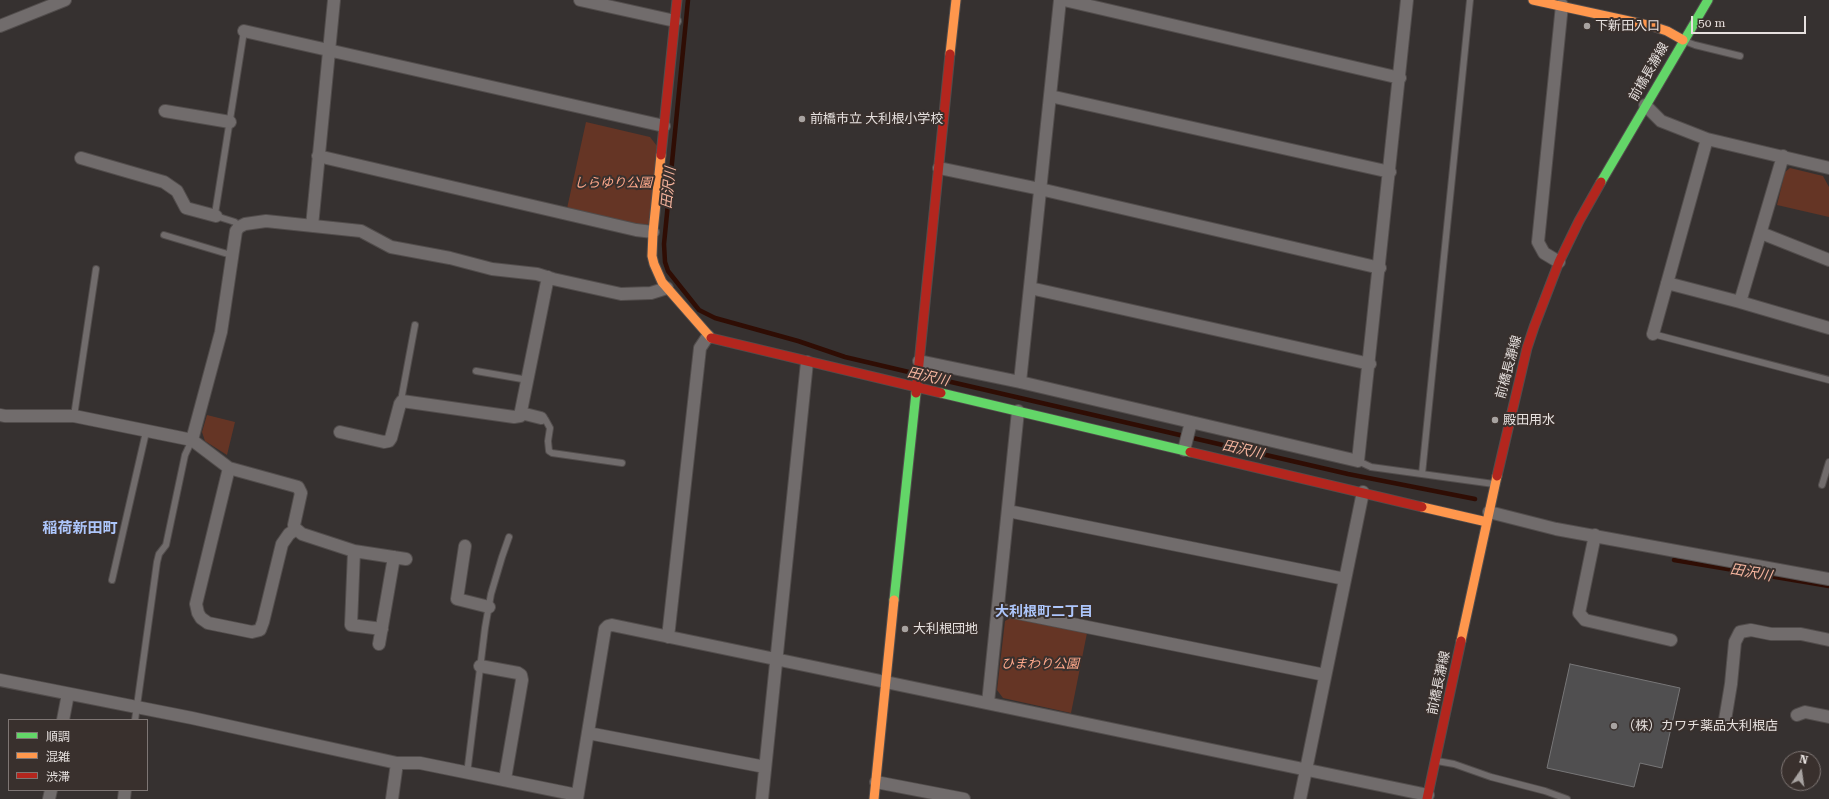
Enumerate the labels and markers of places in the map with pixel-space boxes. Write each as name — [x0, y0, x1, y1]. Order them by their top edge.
place label: 下新田入口 — [1595, 18, 1660, 34]
marker: 下新田入口 — [1582, 21, 1592, 31]
place label: 前橋市立 大利根小学校 — [810, 111, 943, 127]
marker: 前橋市立 大利根小学校 — [797, 114, 807, 124]
place label: 殿田用水 — [1503, 412, 1555, 428]
marker: 殿田用水 — [1490, 415, 1500, 425]
place label: 大利根団地 — [913, 621, 978, 637]
marker: 大利根団地 — [900, 624, 910, 634]
place label: （株）カワチ薬品大利根店 — [1622, 718, 1778, 734]
marker: （株）カワチ薬品大利根店 — [1609, 721, 1619, 731]

